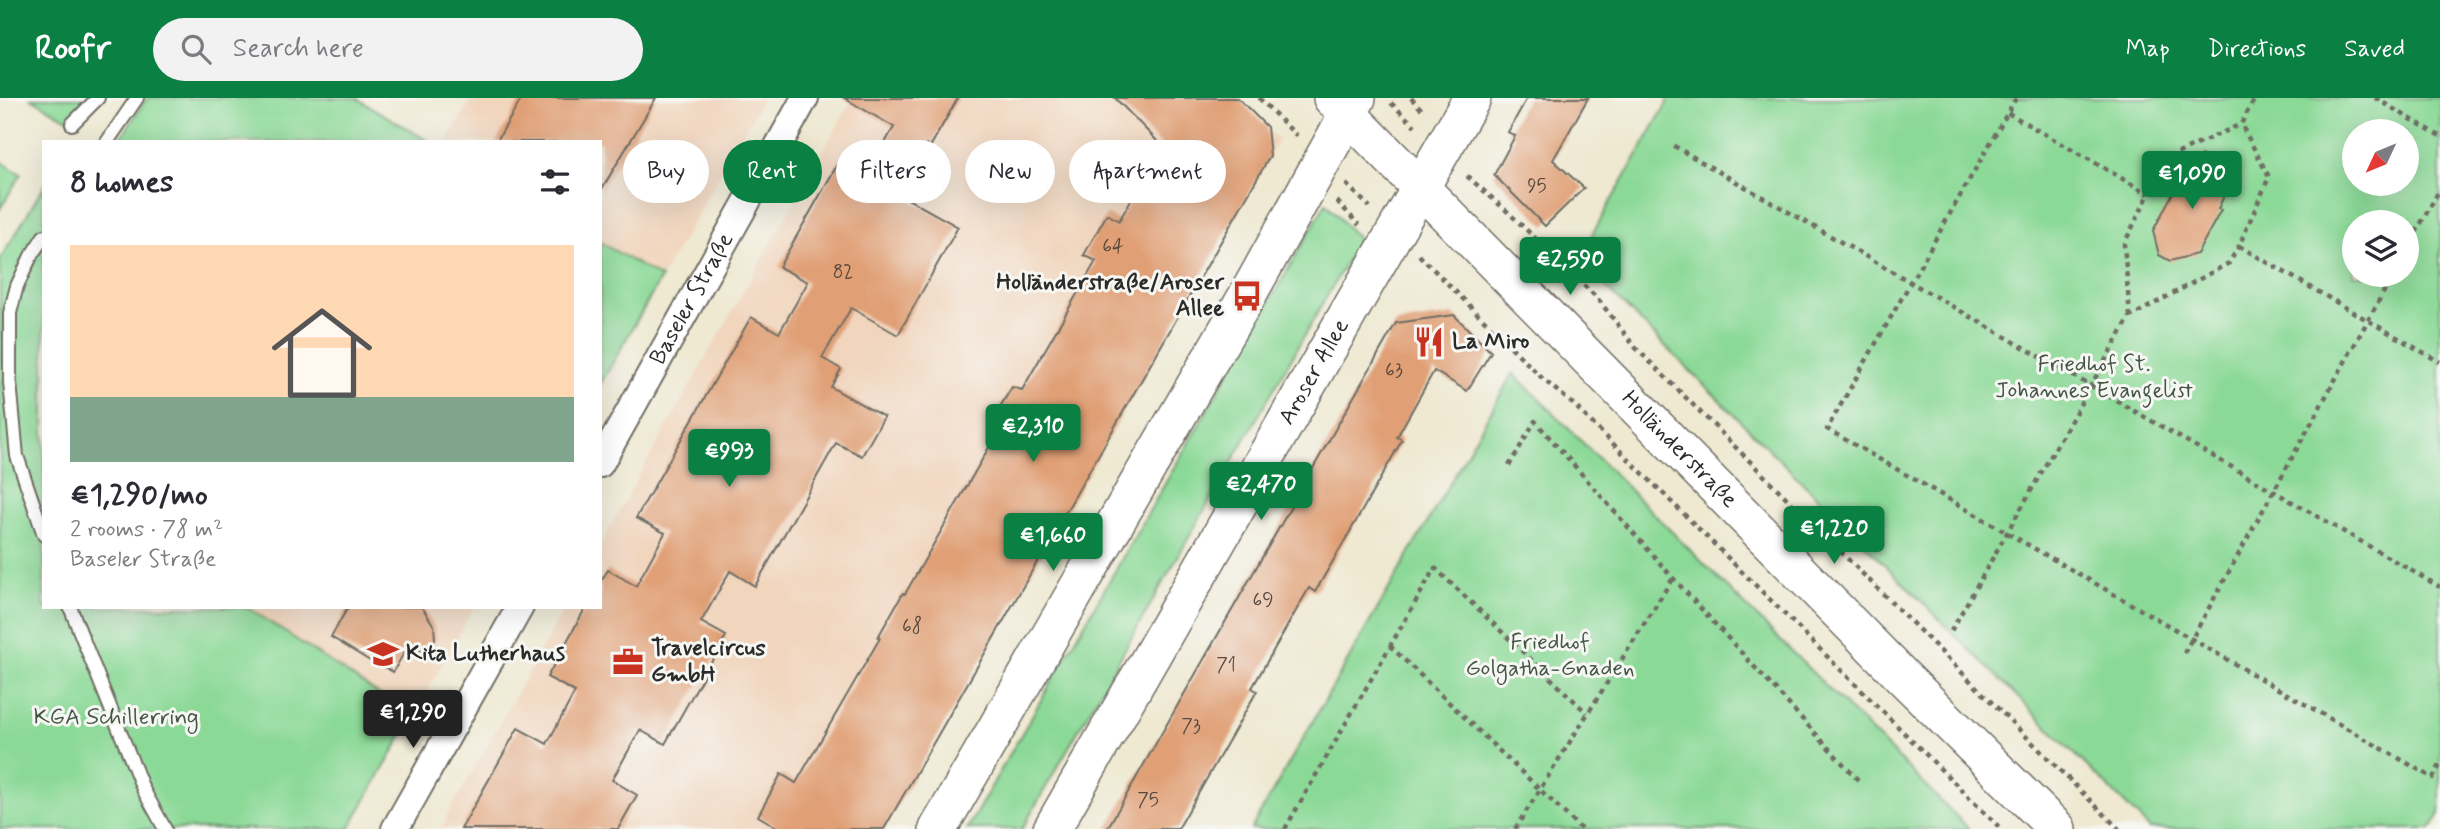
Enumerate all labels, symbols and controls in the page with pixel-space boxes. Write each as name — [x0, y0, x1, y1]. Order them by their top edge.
search box — [153, 18, 643, 81]
text: Roofr — [35, 27, 111, 71]
icon: search — [177, 30, 215, 68]
text: Search here — [233, 32, 364, 66]
text: Map — [2126, 34, 2170, 65]
text: Directions — [2208, 34, 2306, 65]
text: Saved — [2344, 34, 2405, 65]
north arrow — [2342, 119, 2418, 196]
map controls — [2342, 119, 2419, 287]
chip: Buy — [623, 140, 709, 203]
chip: Rent — [723, 140, 822, 203]
chip: Filters — [836, 140, 951, 203]
chip: New — [965, 140, 1055, 203]
chip: Apartment — [1069, 140, 1226, 203]
pin: €1,090 — [2135, 152, 2249, 211]
text: €1,090 — [2158, 159, 2226, 189]
text: 8 homes — [70, 163, 173, 202]
icon: filters — [536, 163, 574, 201]
house number: 95 — [1527, 174, 1547, 199]
button: layers — [2342, 210, 2419, 287]
street label: Baseler Straße — [643, 228, 741, 370]
house number: 64 — [1102, 234, 1124, 259]
pin: €2,590 — [1513, 238, 1627, 297]
text: €2,590 — [1536, 245, 1604, 275]
house number: 82 — [833, 260, 853, 285]
place label: Holländerstraße/Aroser Allee — [996, 268, 1225, 324]
bus stop icon: Holländerstraße/Aroser Allee — [1230, 279, 1264, 313]
icon: home — [259, 290, 385, 416]
street label: Aroser Allee — [1272, 314, 1357, 430]
restaurant icon: La Miro — [1412, 325, 1446, 359]
place label: La Miro — [1452, 327, 1529, 357]
park label: Friedhof St. Johannes Evangelist — [1995, 350, 2193, 408]
house number: 63 — [1385, 358, 1403, 383]
street label: Holländerstraße — [1614, 385, 1743, 515]
pin: €2,310 — [976, 404, 1090, 464]
text: €2,310 — [1002, 412, 1064, 442]
pin: €993 — [688, 430, 770, 489]
text: €993 — [704, 437, 754, 467]
pin: €2,470 — [1204, 462, 1318, 522]
text: €2,470 — [1225, 470, 1297, 500]
text: €1,290/mo — [70, 476, 208, 515]
pin: €1,220 — [1777, 506, 1891, 566]
pin: €1,660 — [996, 514, 1110, 573]
text: €1,220 — [1799, 514, 1869, 544]
text: 2 rooms · 78 m² — [70, 515, 223, 545]
text: €1,660 — [1020, 521, 1086, 551]
text: Baseler Straße — [70, 545, 216, 575]
house number: 69 — [1252, 588, 1274, 613]
house number: 68 — [902, 614, 922, 639]
park label: Friedhof Golgatha-Gnaden — [1465, 628, 1635, 686]
place label: Travelcircus GmbH — [651, 634, 766, 690]
school or university icon: Kita Lutherhaus — [366, 637, 400, 671]
place label: Kita Lutherhaus — [406, 639, 565, 669]
office icon: Travelcircus GmbH — [611, 645, 645, 679]
house number: 71 — [1216, 653, 1236, 678]
pin: €1,290 — [356, 690, 470, 750]
text: €1,290 — [379, 698, 447, 728]
park label: KGA Schillerring — [33, 703, 199, 735]
house number: 73 — [1181, 714, 1201, 739]
house number: 75 — [1137, 788, 1159, 813]

